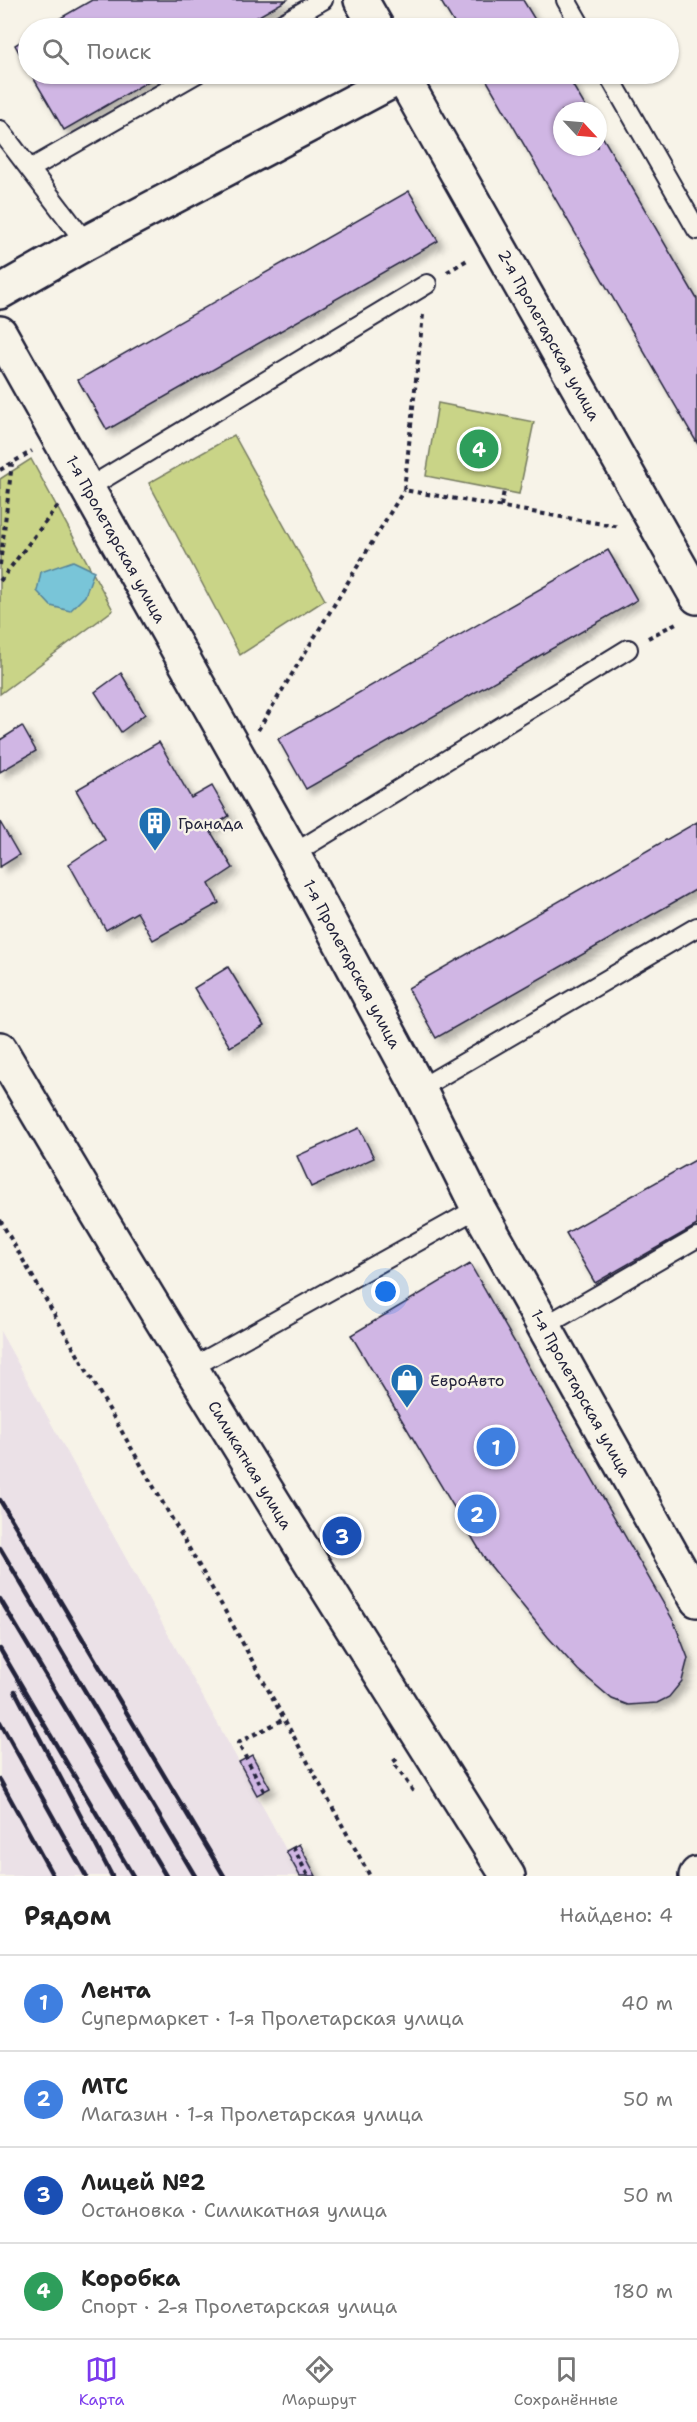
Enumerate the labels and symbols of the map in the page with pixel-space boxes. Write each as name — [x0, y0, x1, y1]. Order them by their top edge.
north arrow — [553, 102, 607, 156]
street label: 2-я Пролетарская улица — [493, 246, 605, 424]
pin: 4 — [460, 426, 498, 472]
street label: 1-я Пролетарская улица — [61, 451, 171, 627]
building icon: Гранада — [137, 805, 173, 852]
place label: Гранада — [178, 813, 243, 834]
street label: 1-я Пролетарская улица — [298, 876, 406, 1052]
your location — [371, 1277, 400, 1306]
street label: 1-я Пролетарская улица — [526, 1305, 636, 1481]
shop icon: ЕвроАвто — [389, 1362, 425, 1409]
place label: ЕвроАвто — [430, 1370, 505, 1391]
street label: Силикатная улица — [203, 1397, 297, 1533]
pin: 1 — [476, 1424, 516, 1470]
pin: 2 — [458, 1492, 496, 1537]
pin: 3 — [322, 1514, 362, 1558]

